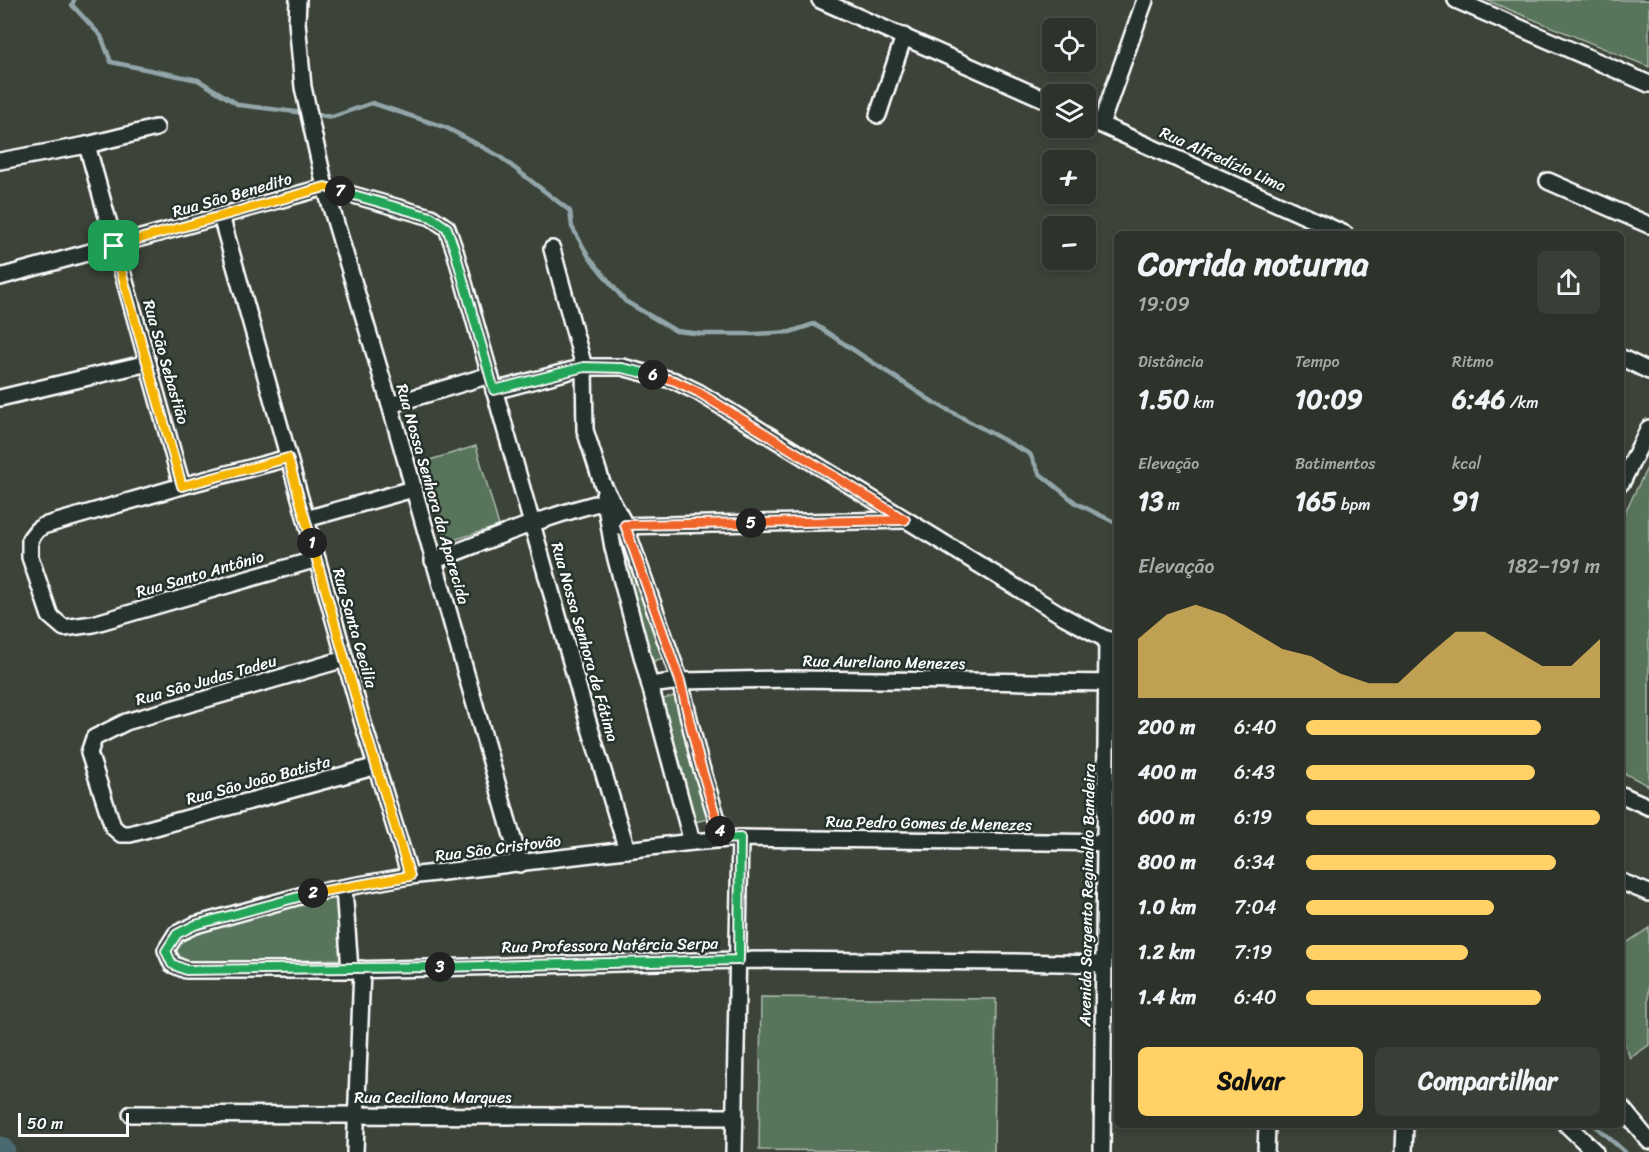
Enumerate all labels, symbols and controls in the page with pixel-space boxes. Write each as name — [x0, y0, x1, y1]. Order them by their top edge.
map controls — [1042, 18, 1096, 270]
button: locate — [1042, 18, 1096, 72]
button: layers — [1042, 84, 1096, 138]
street label: Rua Alfredízio Lima — [1155, 118, 1291, 200]
button: + — [1042, 150, 1096, 204]
street label: Rua São Benedito — [169, 164, 295, 226]
pin: 7 — [325, 176, 355, 206]
text: 7 — [335, 176, 345, 205]
button: − — [1042, 216, 1096, 270]
pin — [88, 220, 139, 271]
icon: arrive — [97, 229, 130, 262]
text: Corrida noturna — [1138, 235, 1369, 293]
button: share — [1537, 251, 1600, 314]
text: 19:09 — [1138, 287, 1190, 322]
street label: Rua São Sebastião — [134, 296, 198, 428]
text: Distância — [1138, 347, 1204, 376]
text: Tempo — [1295, 347, 1340, 376]
text: Ritmo — [1452, 347, 1494, 376]
pin: 6 — [638, 360, 668, 390]
text: 6 — [648, 360, 658, 389]
text: 1.50 — [1138, 376, 1189, 422]
text: 10:09 — [1295, 376, 1363, 422]
text: 6:46 — [1452, 376, 1506, 422]
street label: Rua Nossa Senhora da Aparecida — [388, 380, 478, 608]
text: km — [1189, 388, 1214, 417]
text: /km — [1506, 388, 1539, 417]
text: Elevação — [1138, 449, 1199, 478]
text: Batimentos — [1295, 449, 1376, 478]
text: kcal — [1452, 449, 1481, 478]
text: 13 — [1138, 478, 1163, 524]
text: 165 — [1295, 478, 1337, 524]
text: 91 — [1452, 478, 1479, 524]
text: m — [1163, 490, 1180, 519]
text: bpm — [1337, 490, 1371, 519]
pin: 5 — [736, 508, 766, 538]
text: 5 — [746, 508, 756, 537]
pin: 1 — [297, 528, 327, 558]
text: 1 — [309, 528, 315, 557]
street label: Rua Nossa Senhora de Fátima — [543, 539, 627, 745]
street label: Rua Santo Antônio — [133, 542, 267, 606]
text: Elevação — [1138, 549, 1214, 584]
text: 182–191 m — [1506, 549, 1600, 584]
street label: Rua Santa Cecilia — [324, 565, 386, 692]
street label: Rua São Judas Tadeu — [132, 646, 280, 714]
street label: Rua Aureliano Menezes — [803, 646, 966, 678]
text: 200 m — [1138, 710, 1195, 745]
text: 6:40 — [1234, 710, 1277, 745]
street label: Rua São João Batista — [183, 747, 334, 813]
text: 400 m — [1138, 755, 1196, 790]
text: 6:43 — [1234, 755, 1275, 790]
street label: Avenida Sargento Reginaldo Bandeira — [1070, 762, 1104, 1028]
text: 600 m — [1138, 800, 1195, 835]
text: 6:19 — [1234, 800, 1272, 835]
street label: Rua Pedro Gomes de Menezes — [826, 807, 1033, 839]
pin: 4 — [705, 816, 735, 846]
text: 4 — [715, 816, 725, 845]
street label: Rua São Cristovão — [433, 826, 563, 870]
text: 800 m — [1138, 845, 1196, 880]
text: 6:34 — [1234, 845, 1275, 880]
pin: 2 — [298, 878, 328, 908]
text: 2 — [308, 878, 318, 907]
text: 1.0 km — [1138, 890, 1196, 925]
text: 7:04 — [1234, 890, 1277, 925]
street label: Rua Professora Natércia Serpa — [501, 929, 719, 961]
text: 1.2 km — [1138, 935, 1195, 970]
text: 7:19 — [1234, 935, 1272, 970]
pin: 3 — [425, 952, 455, 982]
text: 3 — [436, 952, 444, 981]
text: 1.4 km — [1138, 980, 1196, 1015]
text: 6:40 — [1234, 980, 1277, 1015]
button: Salvar — [1138, 1047, 1363, 1116]
button: Compartilhar — [1375, 1047, 1600, 1116]
street label: Rua Ceciliano Marques — [354, 1083, 512, 1112]
text: 50 m — [27, 1109, 63, 1138]
scale bar — [18, 1110, 129, 1138]

